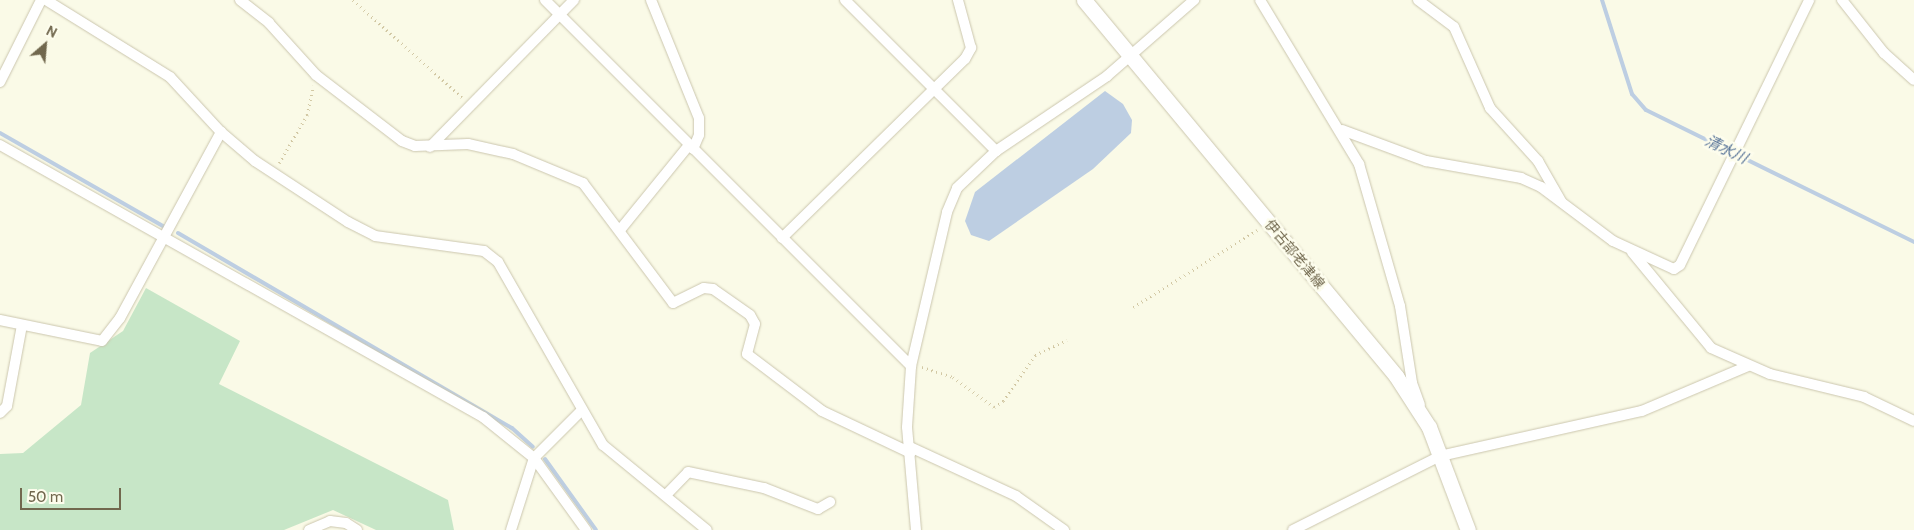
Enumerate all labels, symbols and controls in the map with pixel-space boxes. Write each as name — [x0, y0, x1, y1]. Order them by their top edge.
north arrow — [20, 20, 70, 70]
text: N — [43, 21, 60, 42]
water label: 清水川 — [1702, 132, 1750, 168]
street label: 伊古部老津線 — [1262, 216, 1328, 292]
scale bar — [22, 478, 124, 510]
text: 50 m — [28, 488, 63, 506]

